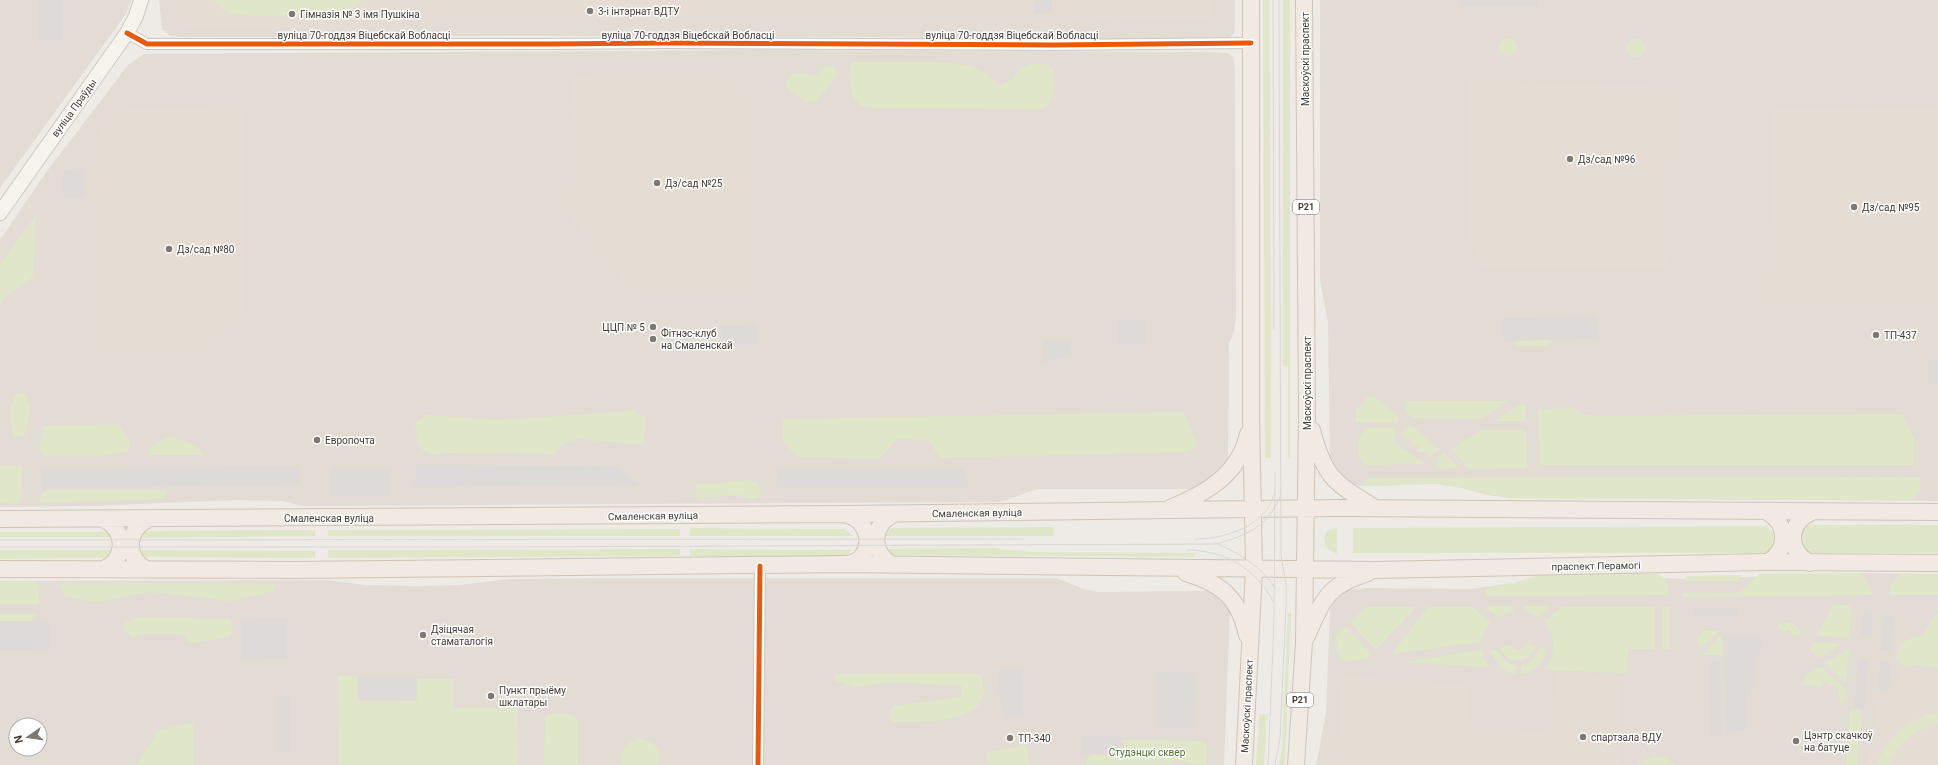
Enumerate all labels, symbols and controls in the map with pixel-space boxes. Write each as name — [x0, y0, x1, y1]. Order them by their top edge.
marker: 3-і інтэрнат ВДТУ — [585, 6, 595, 16]
place label: 3-і інтэрнат ВДТУ — [598, 6, 680, 17]
marker: Гімназія № 3 імя Пушкіна — [287, 9, 297, 19]
place label: Гімназія № 3 імя Пушкіна — [300, 9, 420, 20]
street label: Маскоўскі праспект — [1300, 12, 1311, 106]
street label: вуліца 70-годдзя Віцебскай Вобласці — [278, 30, 450, 41]
street label: вуліца 70-годдзя Віцебскай Вобласці — [602, 30, 774, 41]
street label: вуліца 70-годдзя Віцебскай Вобласці — [926, 30, 1098, 41]
street label: вуліца Праўды — [49, 77, 99, 139]
marker: Дз/сад №96 — [1565, 154, 1575, 164]
place label: Дз/сад №96 — [1578, 154, 1636, 165]
marker: Дз/сад №25 — [652, 178, 662, 188]
place label: Дз/сад №25 — [665, 178, 723, 189]
road number: Р21 — [1293, 200, 1319, 214]
marker: Дз/сад №95 — [1849, 202, 1859, 212]
place label: Дз/сад №95 — [1862, 202, 1920, 213]
marker: Дз/сад №80 — [164, 244, 174, 254]
place label: Дз/сад №80 — [177, 244, 235, 255]
place label: ЦЦП № 5 — [602, 322, 645, 333]
marker: ЦЦП № 5 — [648, 322, 658, 332]
place label: Фітнэс-клуб на Смаленскай — [661, 327, 733, 351]
marker: ТП-437 — [1871, 330, 1881, 340]
place label: ТП-437 — [1884, 330, 1917, 341]
marker: Фітнэс-клуб на Смаленскай — [648, 334, 658, 344]
street label: Маскоўскі праспект — [1302, 336, 1313, 430]
marker: Европочта — [312, 435, 322, 445]
place label: Европочта — [325, 435, 375, 446]
street label: Смаленская вуліца — [932, 507, 1022, 519]
street label: Смаленская вуліца — [608, 510, 698, 522]
street label: Смаленская вуліца — [284, 513, 374, 524]
street label: праспект Перамогі — [1551, 560, 1641, 572]
place label: Дзіцячая стаматалогія — [431, 624, 493, 647]
marker: Дзіцячая стаматалогія — [418, 630, 428, 640]
street label: Маскоўскі праспект — [1239, 659, 1255, 753]
place label: Пункт прыёму шклатары — [499, 685, 566, 708]
marker: Пункт прыёму шклатары — [486, 691, 496, 701]
road number: Р21 — [1287, 693, 1313, 707]
north arrow — [8, 717, 48, 757]
place label: Цэнтр скачкоў на батуце — [1804, 730, 1873, 753]
marker: спартзала ВДУ — [1578, 732, 1588, 742]
place label: спартзала ВДУ — [1591, 732, 1662, 743]
marker: ТП-340 — [1005, 733, 1015, 743]
place label: ТП-340 — [1018, 733, 1051, 744]
text: N — [11, 734, 26, 744]
marker: Цэнтр скачкоў на батуце — [1791, 736, 1801, 746]
park label: Студэнцкі сквер — [1109, 747, 1186, 758]

